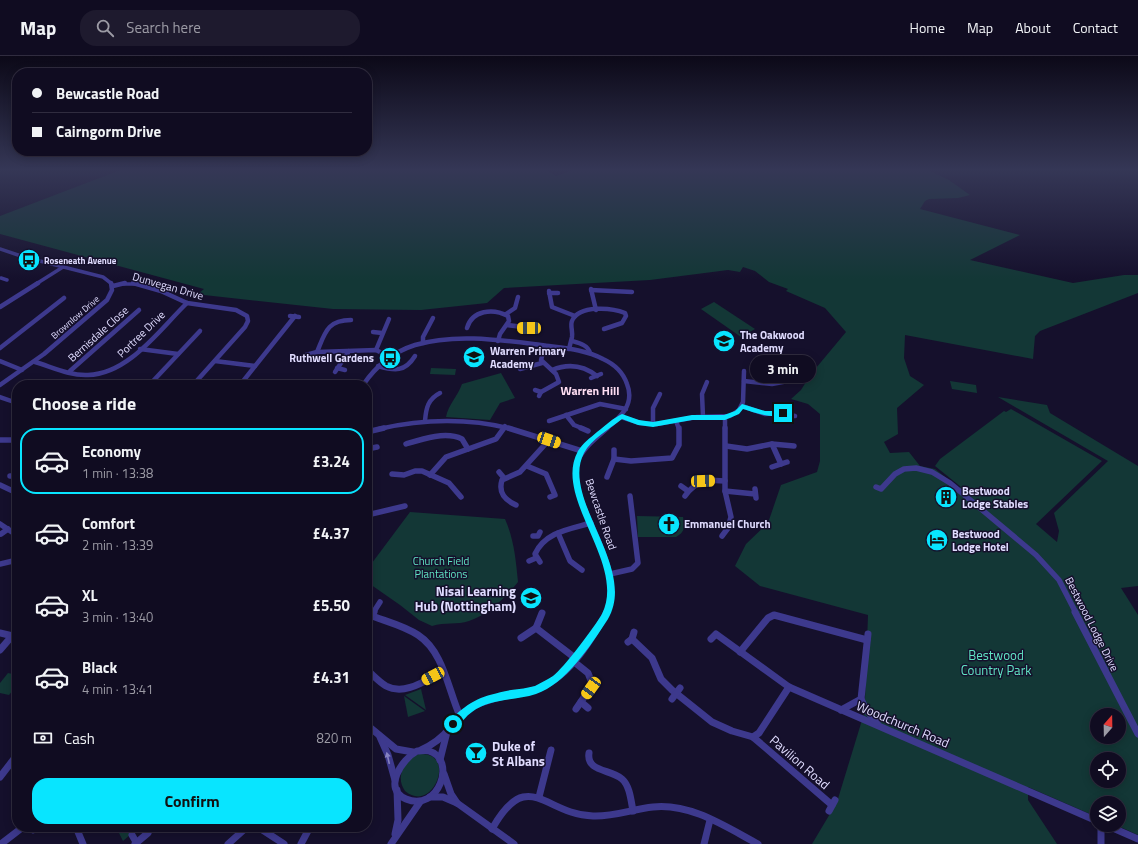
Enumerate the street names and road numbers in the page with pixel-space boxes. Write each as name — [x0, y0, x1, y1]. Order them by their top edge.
street label: Dunvegan Drive — [131, 268, 206, 304]
street label: Brownlow Drive — [48, 292, 102, 342]
street label: Bernisdale Close — [64, 302, 132, 366]
street label: Portree Drive — [113, 307, 169, 361]
street label: Bewcastle Road — [581, 476, 621, 552]
street label: Bestwood Lodge Drive — [1061, 574, 1123, 674]
street label: Woodchurch Road — [853, 695, 953, 753]
street label: Pavilion Road — [766, 730, 834, 794]

